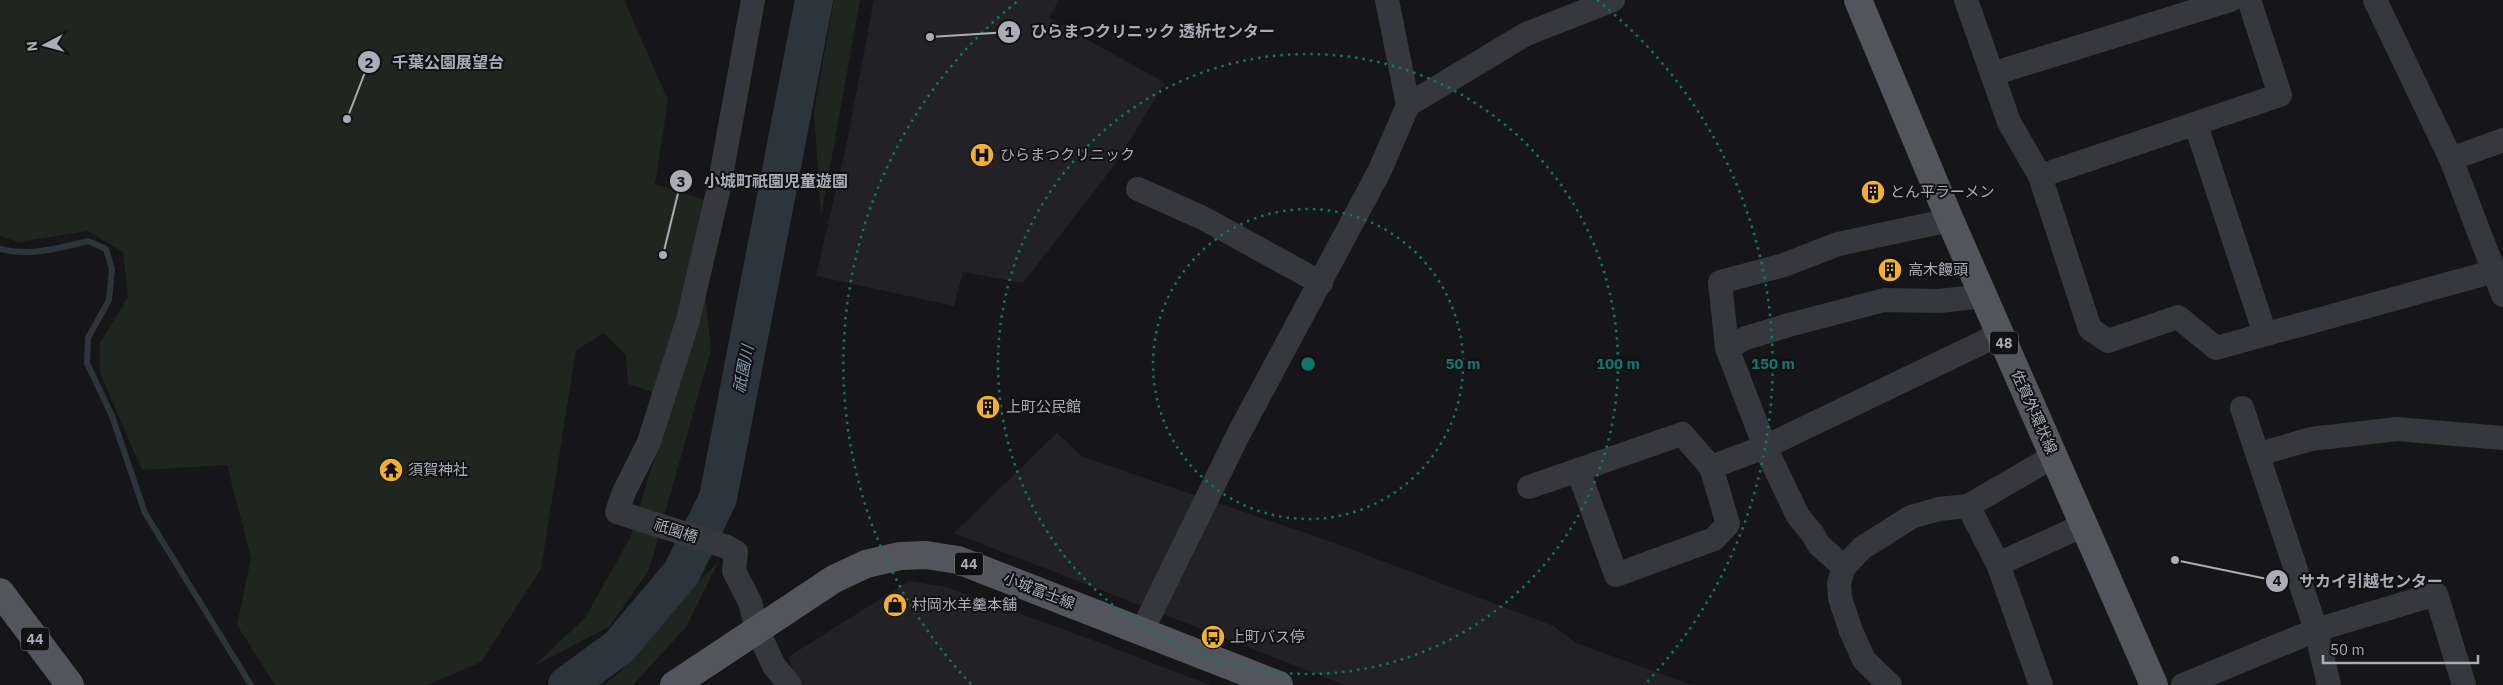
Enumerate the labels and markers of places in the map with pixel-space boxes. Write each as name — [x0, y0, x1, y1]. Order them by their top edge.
callout: ひらまつクリニック 透析センター — [996, 16, 1285, 47]
callout: 千葉公園展望台 — [357, 47, 514, 78]
hospital icon: ひらまつクリニック — [969, 142, 995, 168]
place label: ひらまつクリニック — [1000, 145, 1135, 164]
callout: 小城町祇園児童遊園 — [669, 166, 858, 197]
building icon: とん平ラーメン — [1860, 179, 1886, 205]
place label: とん平ラーメン — [1890, 182, 1994, 201]
building icon: 高木饅頭 — [1877, 257, 1903, 283]
place label: 高木饅頭 — [1908, 260, 1968, 279]
centre of rings — [1299, 355, 1317, 373]
building icon: 上町公民館 — [975, 394, 1001, 420]
place label: 上町公民館 — [1006, 397, 1081, 416]
temple icon: 須賀神社 — [378, 457, 404, 483]
place label: 須賀神社 — [408, 460, 468, 479]
callout: サカイ引越センター — [2264, 566, 2453, 597]
shop icon: 村岡水羊羹本舗 — [882, 592, 908, 618]
place label: 村岡水羊羹本舗 — [912, 595, 1017, 614]
bus stop icon: 上町バス停 — [1200, 624, 1226, 650]
place label: 上町バス停 — [1230, 627, 1305, 646]

